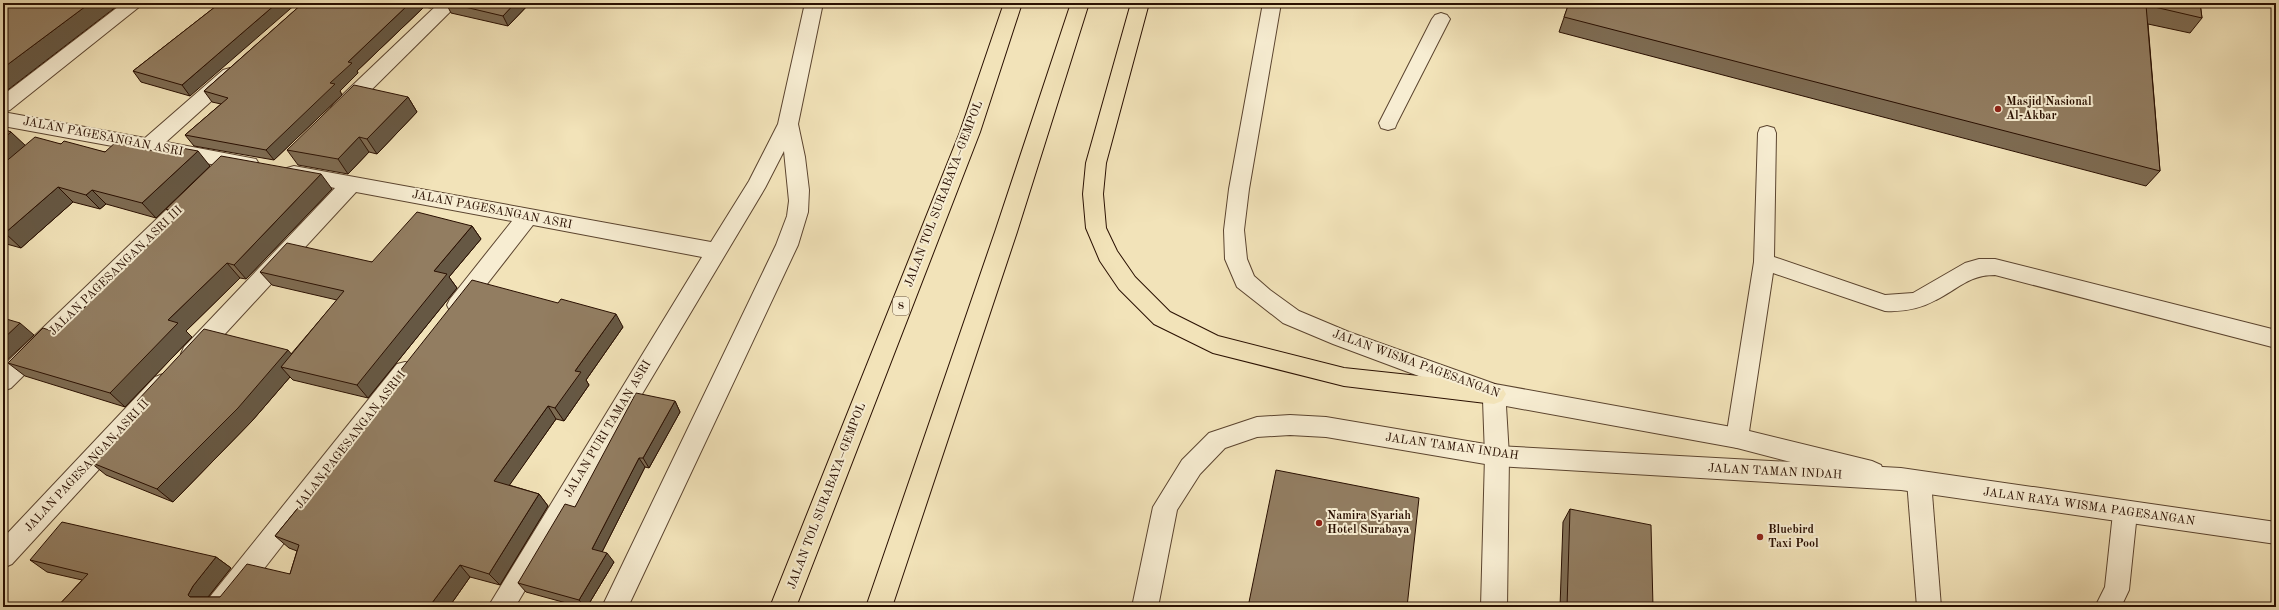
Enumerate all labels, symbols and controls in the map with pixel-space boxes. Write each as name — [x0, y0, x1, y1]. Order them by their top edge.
place label: Masjid Nasional Al-Akbar — [2006, 96, 2092, 122]
street label: JALAN TOL SURABAYA–GEMPOL — [903, 99, 985, 289]
marker: Masjid Nasional Al-Akbar — [1993, 104, 2003, 114]
street label: JALAN PAGESANGAN ASRI — [22, 116, 184, 158]
street label: JALAN PAGESANGAN ASRI — [411, 189, 573, 231]
street label: JALAN PAGESANGAN ASRI III — [47, 204, 185, 338]
road number: 8 — [893, 297, 909, 315]
street label: JALAN WISMA PAGESANGAN — [1331, 328, 1501, 400]
street label: JALAN PURI TAMAN ASRI — [562, 358, 654, 499]
street label: JALAN PAGESANGAN ASRI I — [294, 369, 409, 511]
street label: JALAN PAGESANGAN ASRI II — [23, 397, 152, 534]
street label: JALAN TOL SURABAYA–GEMPOL — [786, 401, 868, 591]
street label: JALAN TAMAN INDAH — [1385, 432, 1519, 462]
street label: JALAN TAMAN INDAH — [1708, 462, 1842, 482]
street label: JALAN RAYA WISMA PAGESANGAN — [1982, 486, 2196, 528]
place label: Namira Syariah Hotel Surabaya — [1327, 510, 1411, 536]
marker: Namira Syariah Hotel Surabaya — [1314, 518, 1324, 528]
place label: Bluebird Taxi Pool — [1768, 524, 1819, 550]
marker: Bluebird Taxi Pool — [1755, 532, 1765, 542]

